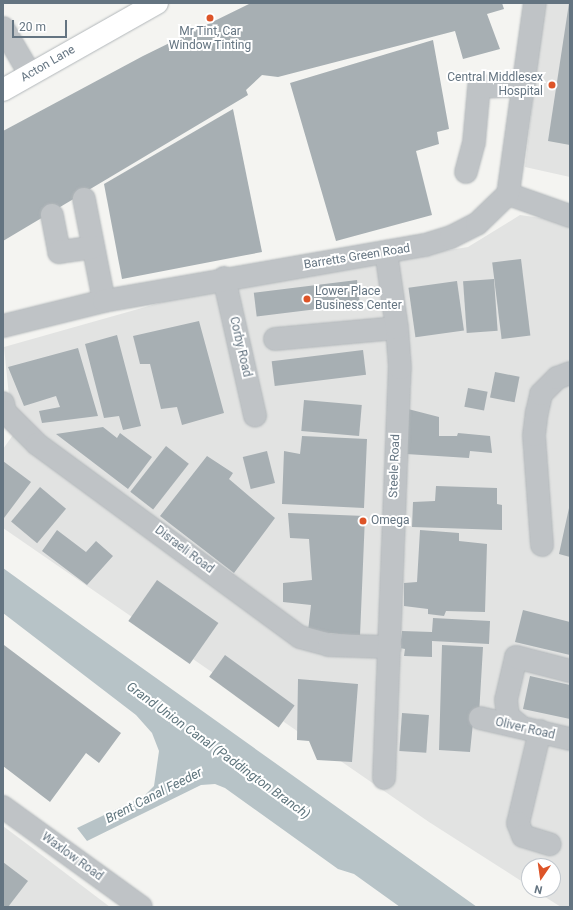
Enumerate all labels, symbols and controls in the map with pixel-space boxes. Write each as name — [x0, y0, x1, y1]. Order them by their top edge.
scale bar — [14, 12, 69, 38]
marker: Mr Tint, Car Window Tinting — [205, 13, 215, 23]
text: 20 m — [19, 20, 46, 34]
place label: Mr Tint, Car Window Tinting — [169, 25, 251, 53]
street label: Acton Lane — [18, 43, 78, 85]
place label: Central Middlesex Hospital — [447, 71, 543, 99]
marker: Central Middlesex Hospital — [546, 79, 558, 91]
street label: Barretts Green Road — [303, 241, 411, 273]
place label: Lower Place Business Center — [315, 285, 402, 313]
marker: Lower Place Business Center — [302, 294, 312, 304]
street label: Corby Road — [226, 315, 254, 379]
street label: Steele Road — [387, 434, 403, 498]
place label: Omega — [371, 514, 409, 528]
marker: Omega — [358, 516, 368, 526]
street label: Disraeli Road — [152, 523, 216, 577]
water label: Grand Union Canal (Paddington Branch) — [123, 679, 313, 823]
street label: Oliver Road — [494, 715, 556, 743]
water label: Brent Canal Feeder — [103, 765, 205, 827]
street label: Waxlow Road — [39, 830, 105, 884]
north arrow — [521, 858, 561, 898]
text: N — [533, 882, 544, 896]

